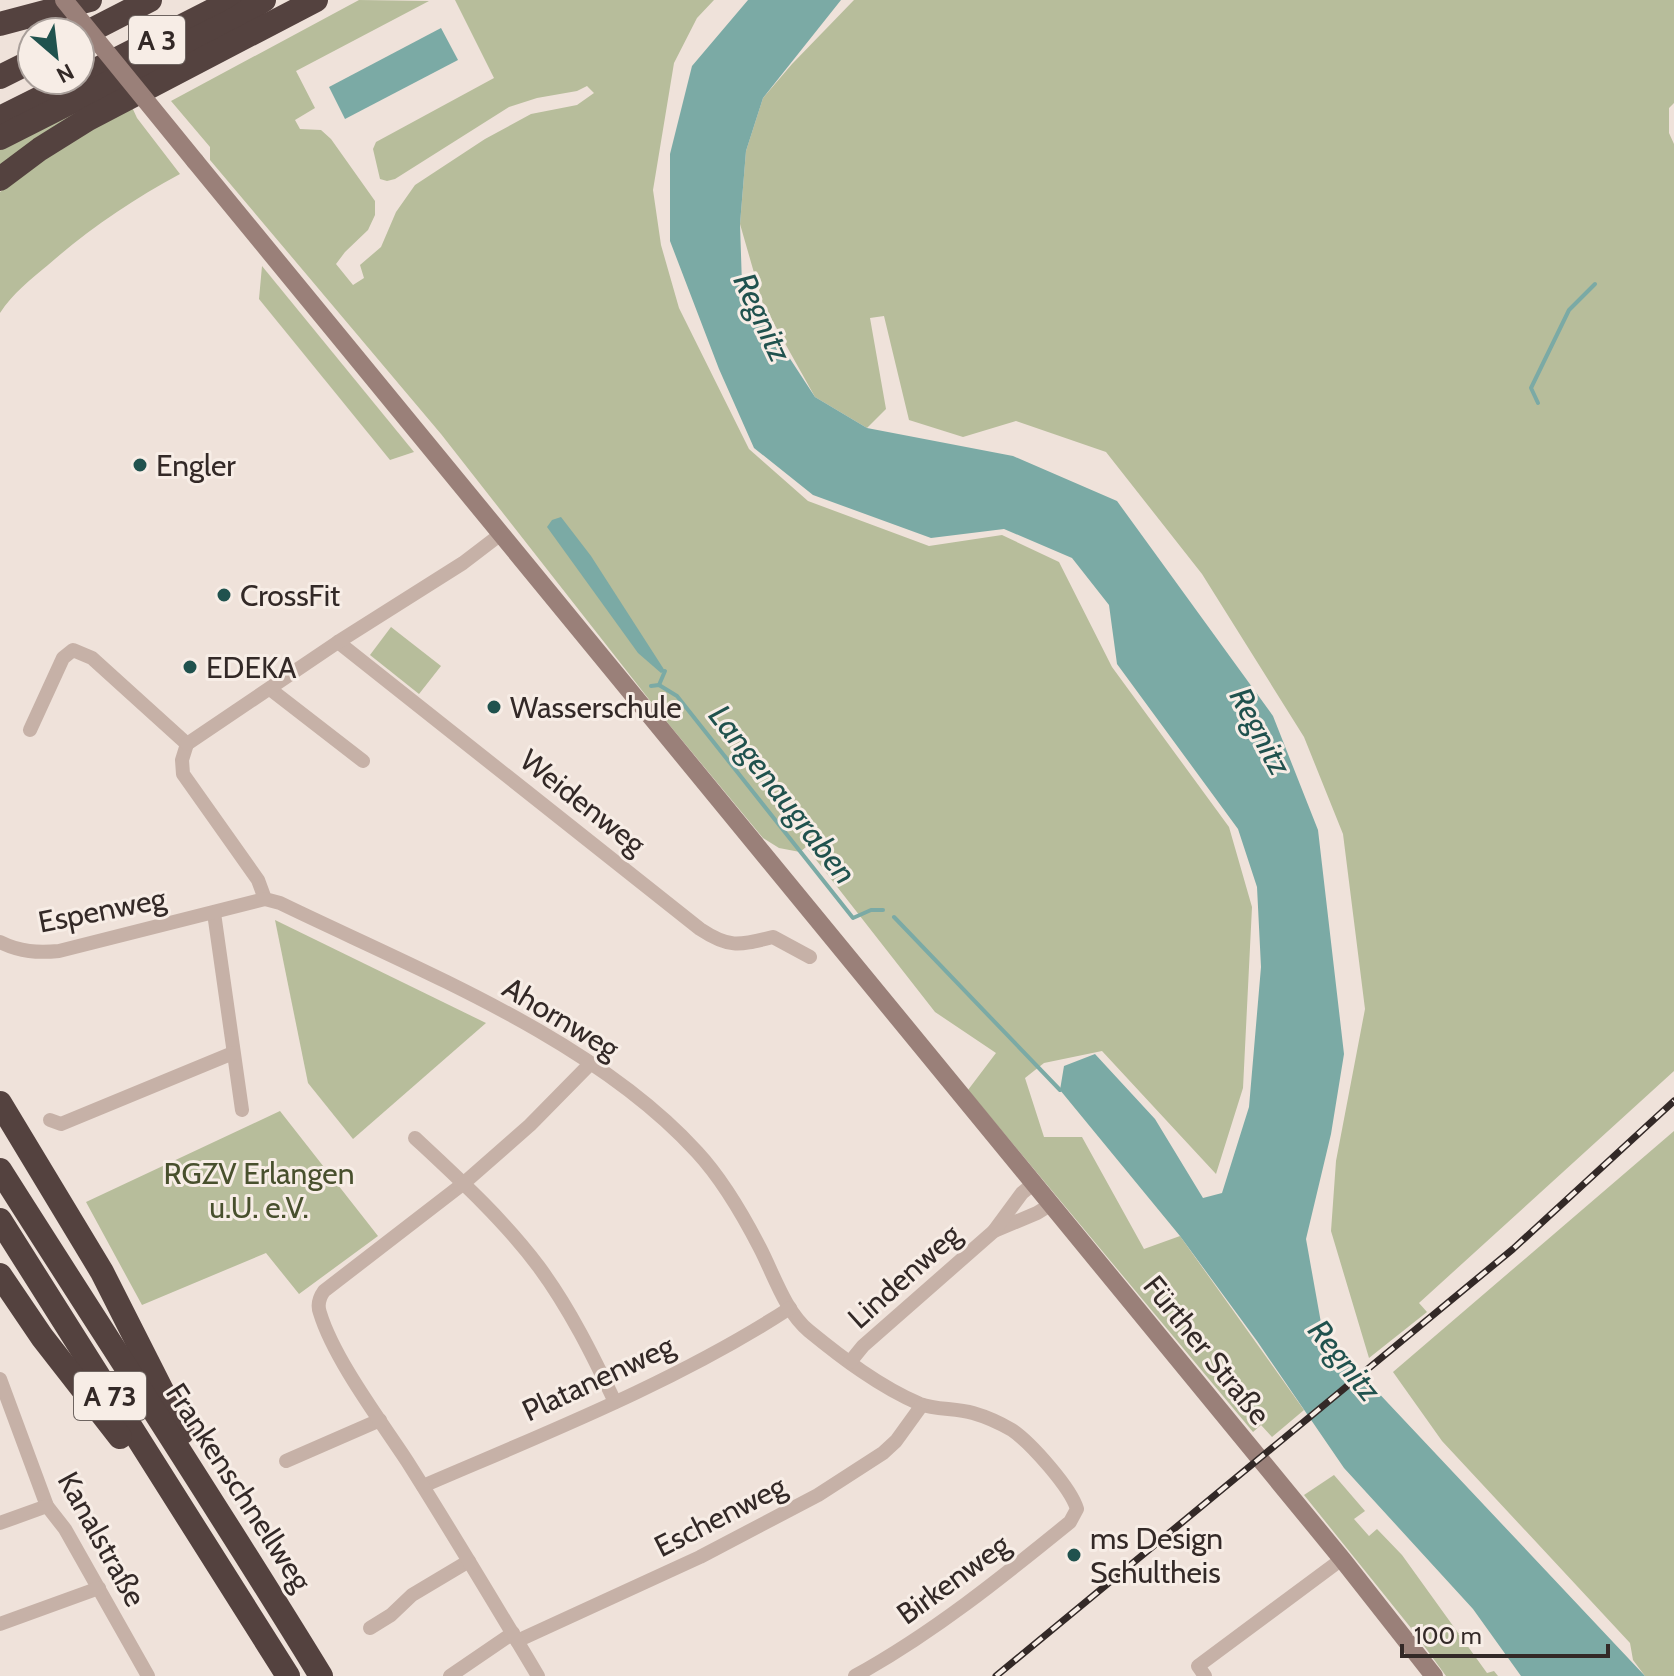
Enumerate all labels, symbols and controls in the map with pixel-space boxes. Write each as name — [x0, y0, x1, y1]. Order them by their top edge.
north arrow — [16, 16, 96, 96]
road number: A 3 — [129, 16, 185, 64]
text: N — [52, 58, 78, 89]
water label: Regnitz — [726, 266, 801, 369]
place label: Engler — [156, 447, 236, 484]
marker: Engler — [131, 456, 149, 474]
place label: CrossFit — [240, 577, 340, 614]
marker: CrossFit — [215, 586, 233, 604]
place label: EDEKA — [206, 649, 297, 686]
marker: EDEKA — [181, 658, 199, 676]
water label: Regnitz — [1222, 680, 1301, 783]
place label: Wasserschule — [510, 689, 682, 726]
water label: Langenaugraben — [701, 697, 865, 891]
marker: Wasserschule — [485, 698, 503, 716]
street label: Weidenweg — [513, 741, 654, 863]
street label: Espenweg — [35, 879, 170, 941]
street label: Ahornweg — [496, 969, 627, 1068]
park label: RGZV Erlangen u.U. e.V. — [164, 1155, 354, 1226]
street label: Lindenweg — [840, 1215, 969, 1336]
street label: Fürther Straße — [1136, 1268, 1278, 1432]
water label: Regnitz — [1300, 1311, 1390, 1410]
street label: Platanenweg — [516, 1326, 681, 1429]
road number: A 73 — [74, 1372, 146, 1420]
street label: Frankenschnellweg — [158, 1376, 320, 1599]
street label: Kanalstraße — [50, 1465, 154, 1613]
street label: Eschenweg — [648, 1467, 793, 1565]
place label: ms Design Schultheis — [1090, 1520, 1223, 1591]
street label: Birkenweg — [889, 1525, 1017, 1632]
marker: ms Design Schultheis — [1065, 1546, 1083, 1564]
scale bar — [1402, 1608, 1608, 1658]
text: 100 m — [1414, 1621, 1482, 1650]

